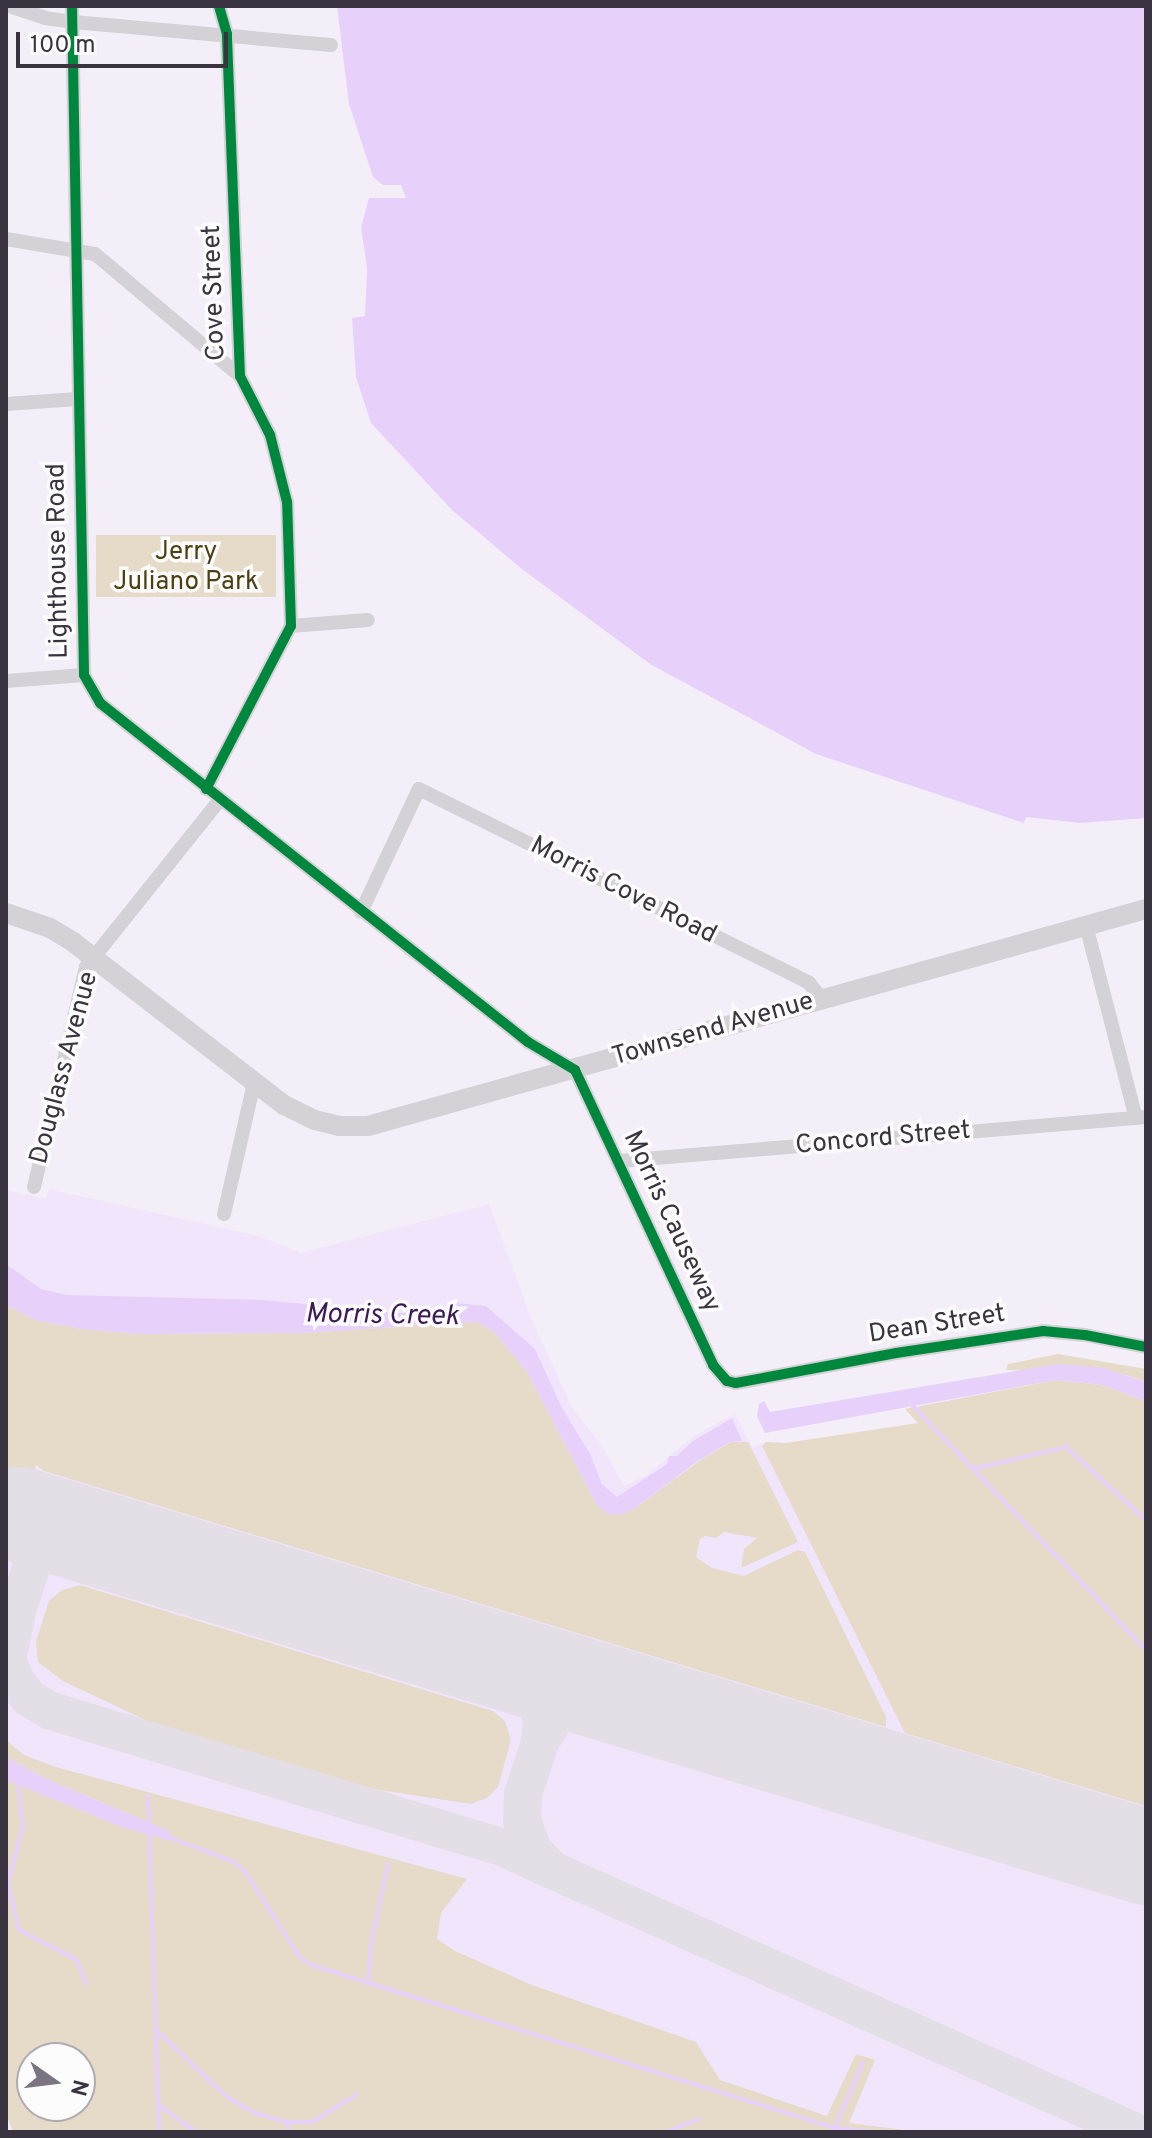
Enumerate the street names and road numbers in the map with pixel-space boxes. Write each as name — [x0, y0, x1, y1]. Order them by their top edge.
street label: Cove Street — [197, 224, 233, 362]
street label: Lighthouse Road — [42, 463, 76, 659]
street label: Morris Cove Road — [525, 831, 721, 951]
street label: Douglass Avenue — [24, 968, 106, 1168]
street label: Townsend Avenue — [608, 986, 818, 1074]
street label: Concord Street — [794, 1116, 972, 1162]
street label: Morris Causeway — [615, 1126, 727, 1318]
street label: Dean Street — [867, 1299, 1007, 1351]

